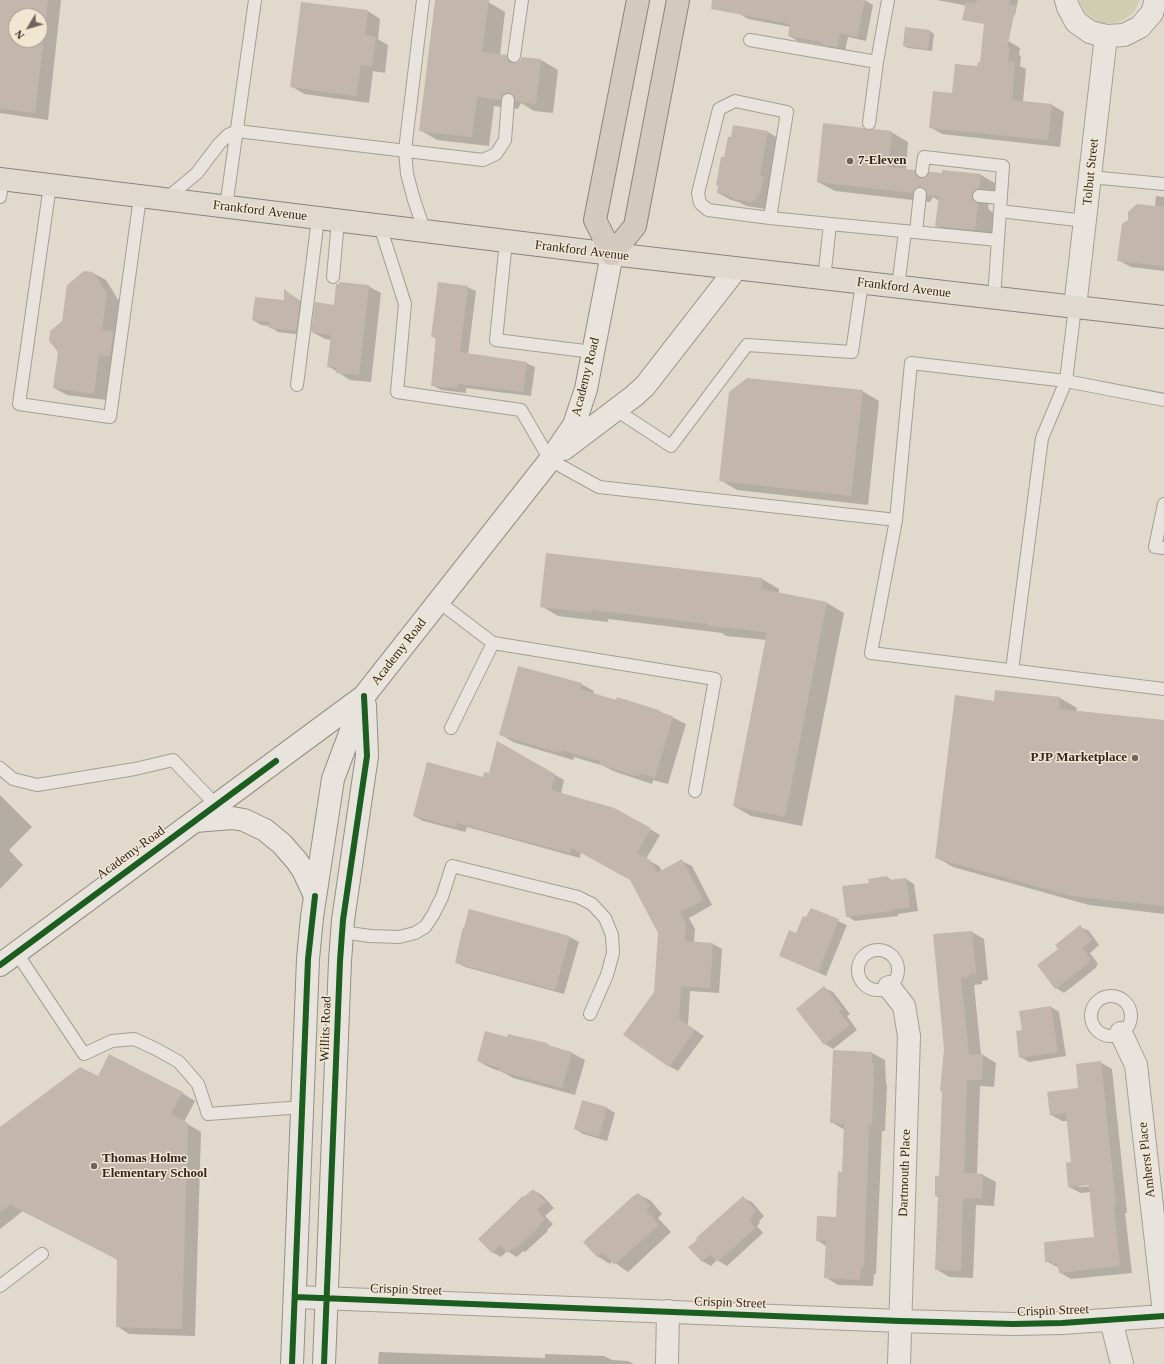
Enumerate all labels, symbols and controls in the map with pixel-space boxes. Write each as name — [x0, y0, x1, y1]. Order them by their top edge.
north arrow — [8, 8, 48, 48]
text: N — [12, 28, 27, 42]
street label: Tolbut Street — [1080, 138, 1102, 206]
place label: 7-Eleven — [858, 153, 906, 169]
marker: 7-Eleven — [845, 156, 855, 166]
street label: Frankford Avenue — [212, 197, 308, 225]
street label: Frankford Avenue — [534, 237, 630, 265]
street label: Frankford Avenue — [856, 274, 952, 302]
street label: Academy Road — [569, 336, 603, 418]
street label: Academy Road — [368, 615, 430, 689]
place label: PJP Marketplace — [1031, 750, 1127, 766]
marker: PJP Marketplace — [1130, 753, 1140, 763]
street label: Academy Road — [94, 823, 168, 883]
street label: Willits Road — [317, 996, 335, 1062]
street label: Amherst Place — [1135, 1121, 1159, 1199]
street label: Dartmouth Place — [896, 1129, 914, 1217]
place label: Thomas Holme Elementary School — [102, 1151, 207, 1182]
marker: Thomas Holme Elementary School — [89, 1161, 99, 1171]
street label: Crispin Street — [370, 1281, 442, 1299]
street label: Crispin Street — [694, 1294, 766, 1312]
street label: Crispin Street — [1017, 1302, 1089, 1320]

